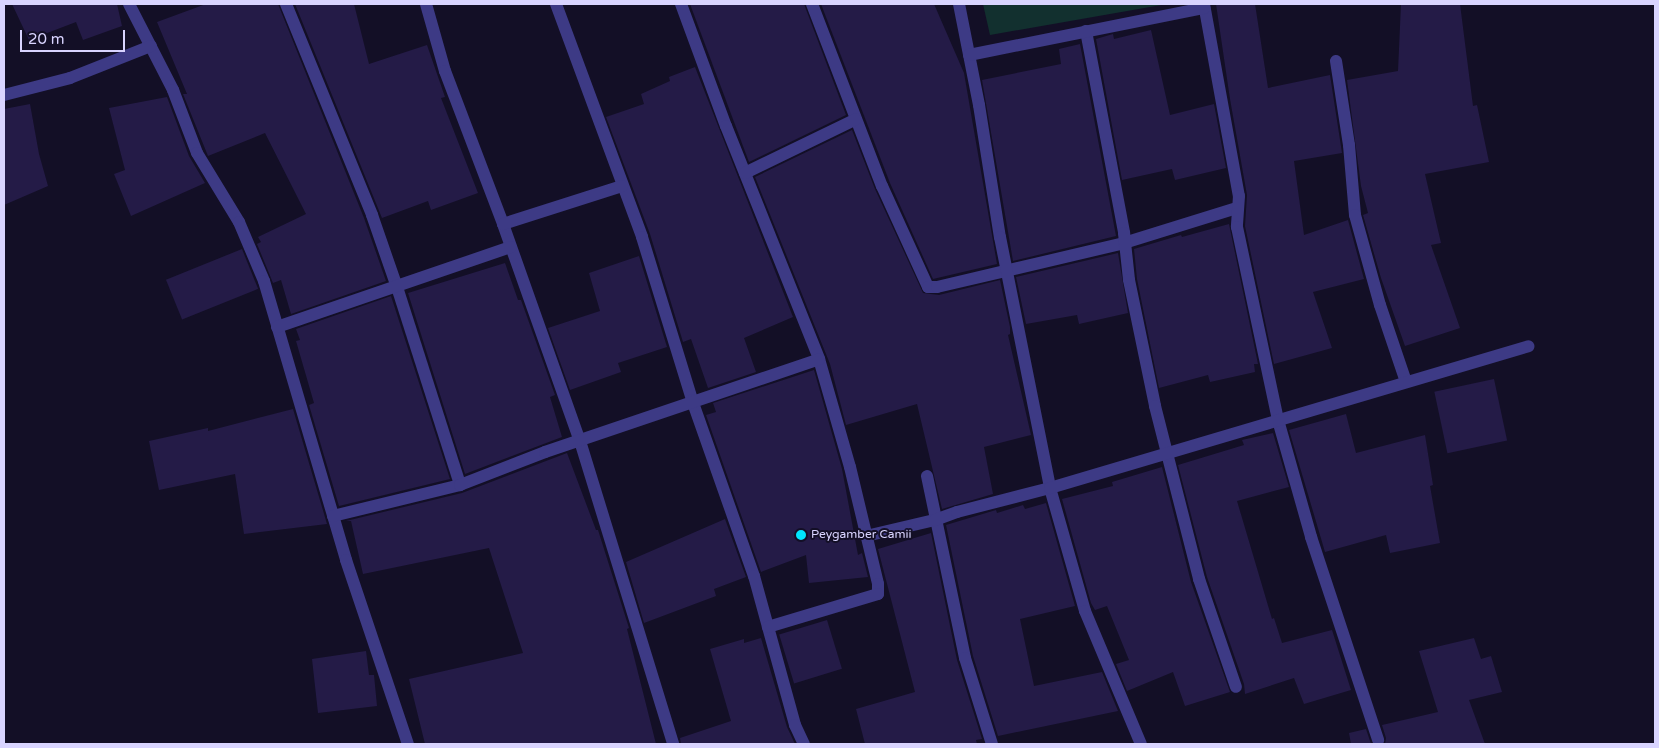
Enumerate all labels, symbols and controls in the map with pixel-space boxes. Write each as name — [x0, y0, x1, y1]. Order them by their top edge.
scale bar — [22, 20, 128, 52]
text: 20 m — [28, 30, 65, 48]
place label: Peygamber Camii — [811, 528, 911, 542]
marker: Peygamber Camii — [795, 529, 807, 541]

